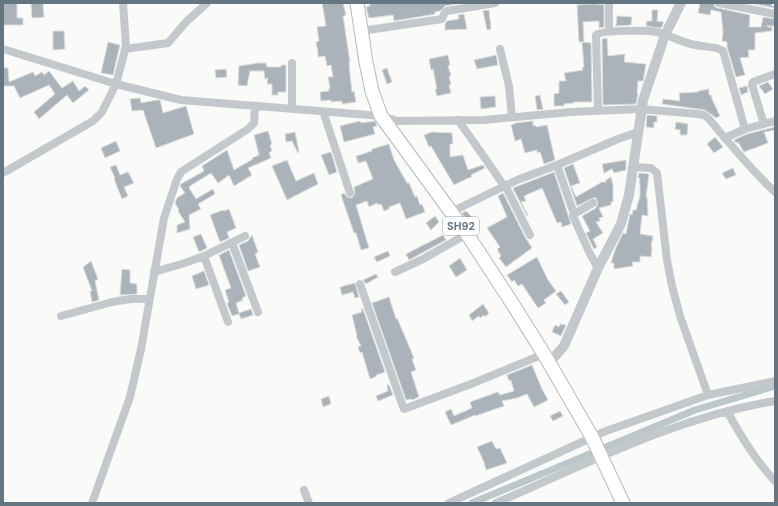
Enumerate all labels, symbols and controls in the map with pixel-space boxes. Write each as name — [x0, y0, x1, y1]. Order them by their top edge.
road number: SH92 — [443, 217, 479, 235]

